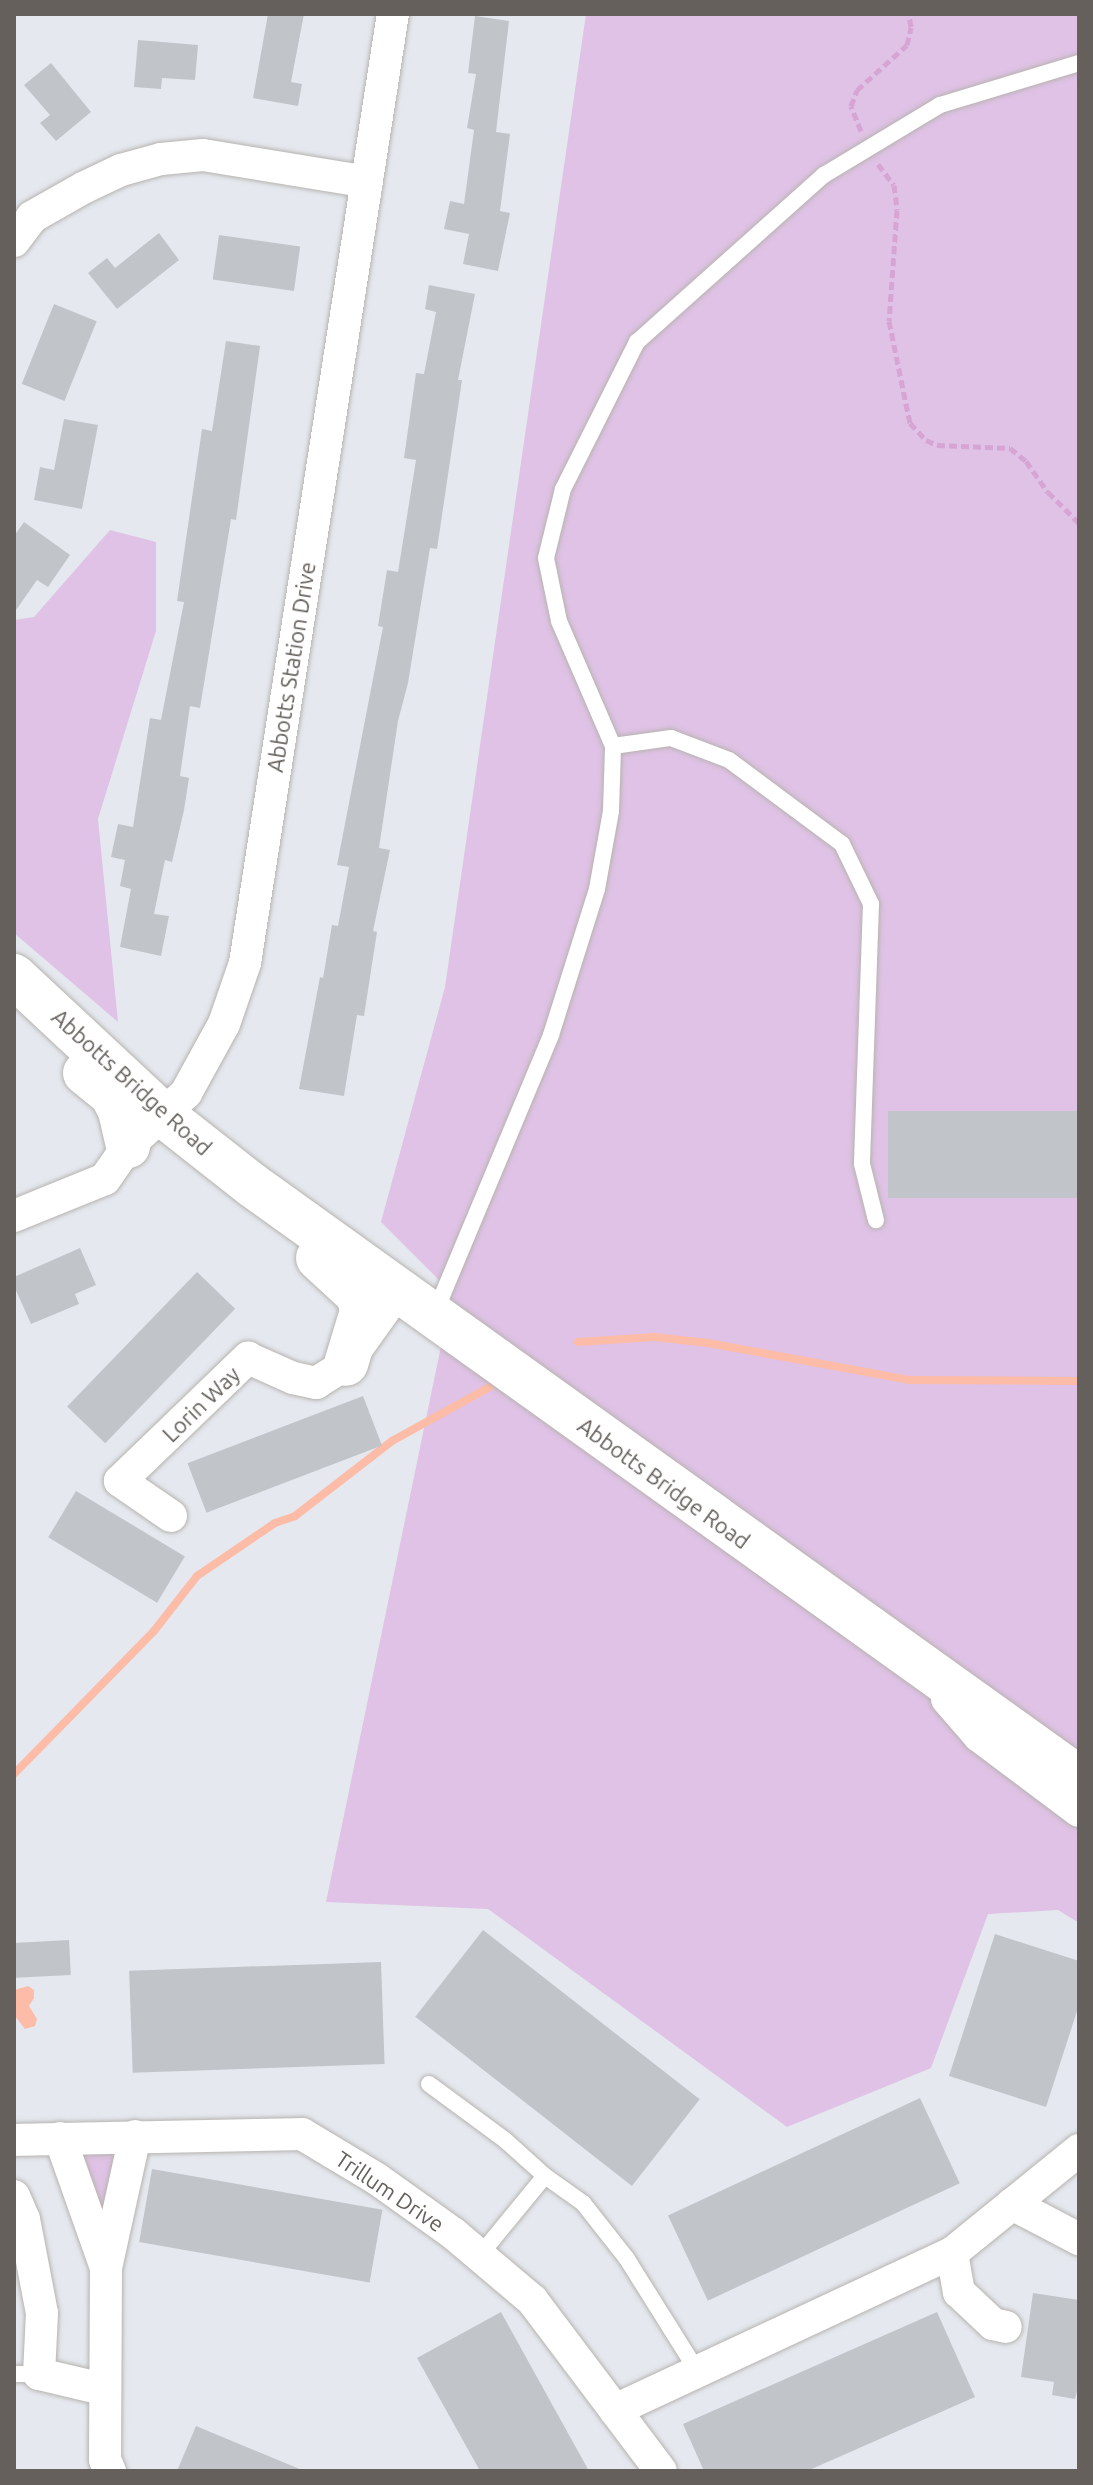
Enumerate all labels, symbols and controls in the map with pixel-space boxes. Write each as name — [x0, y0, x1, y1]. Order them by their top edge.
street label: Abbotts Station Drive — [261, 560, 321, 774]
street label: Abbotts Bridge Road — [47, 1003, 217, 1161]
street label: Lorin Way — [157, 1361, 245, 1447]
street label: Abbotts Bridge Road — [573, 1412, 755, 1554]
street label: Trillum Drive — [331, 2145, 449, 2237]

